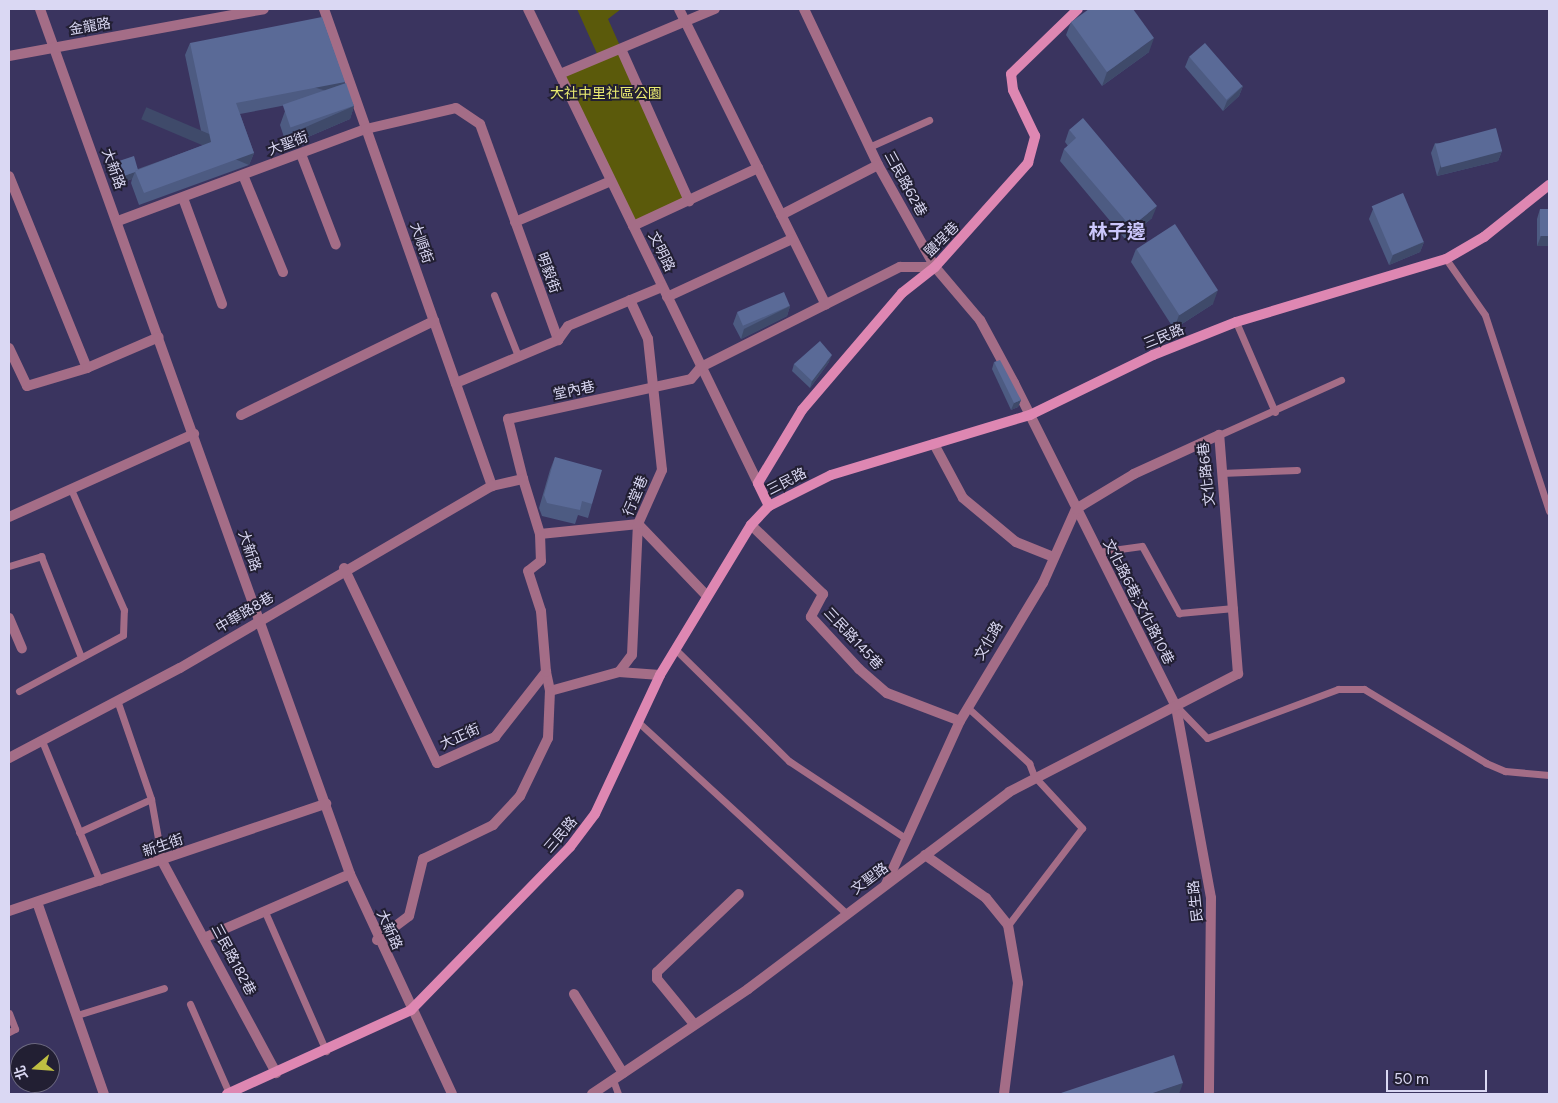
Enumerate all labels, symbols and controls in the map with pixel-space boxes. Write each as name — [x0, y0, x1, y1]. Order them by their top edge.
street label: 金龍路 — [68, 15, 112, 39]
park label: 大社中里社區公園 — [550, 86, 662, 102]
street label: 大聖街 — [265, 129, 311, 159]
street label: 大新路 — [98, 146, 128, 192]
street label: 三民路62巷 — [880, 149, 930, 219]
street label: 鹽埕巷 — [921, 219, 963, 261]
street label: 大順街 — [406, 220, 436, 266]
district label: 林子邊 — [1089, 221, 1145, 243]
street label: 文明路 — [644, 229, 678, 275]
street label: 明毅街 — [533, 250, 563, 296]
street label: 三民路 — [1141, 321, 1187, 353]
street label: 堂內巷 — [552, 378, 596, 404]
street label: 文化路6巷 — [1195, 441, 1219, 507]
street label: 三民路 — [764, 465, 810, 499]
street label: 行堂巷 — [620, 473, 652, 519]
street label: 大新路 — [234, 528, 264, 574]
street label: 文化路6巷;文化路10巷 — [1099, 537, 1177, 667]
street label: 中華路8巷 — [213, 589, 277, 637]
street label: 三民路145巷 — [820, 605, 886, 673]
street label: 文化路 — [971, 619, 1007, 663]
street label: 大正街 — [437, 721, 483, 753]
street label: 三民路 — [541, 814, 581, 856]
street label: 新生街 — [140, 831, 186, 861]
street label: 文聖路 — [848, 860, 892, 898]
street label: 民生路 — [1185, 879, 1207, 923]
street label: 大新路 — [373, 907, 405, 953]
street label: 三民路182巷 — [207, 922, 259, 998]
north arrow — [10, 1043, 60, 1093]
scale bar — [1388, 1060, 1489, 1092]
text: 北 — [11, 1063, 31, 1082]
text: 50 m — [1394, 1070, 1429, 1088]

